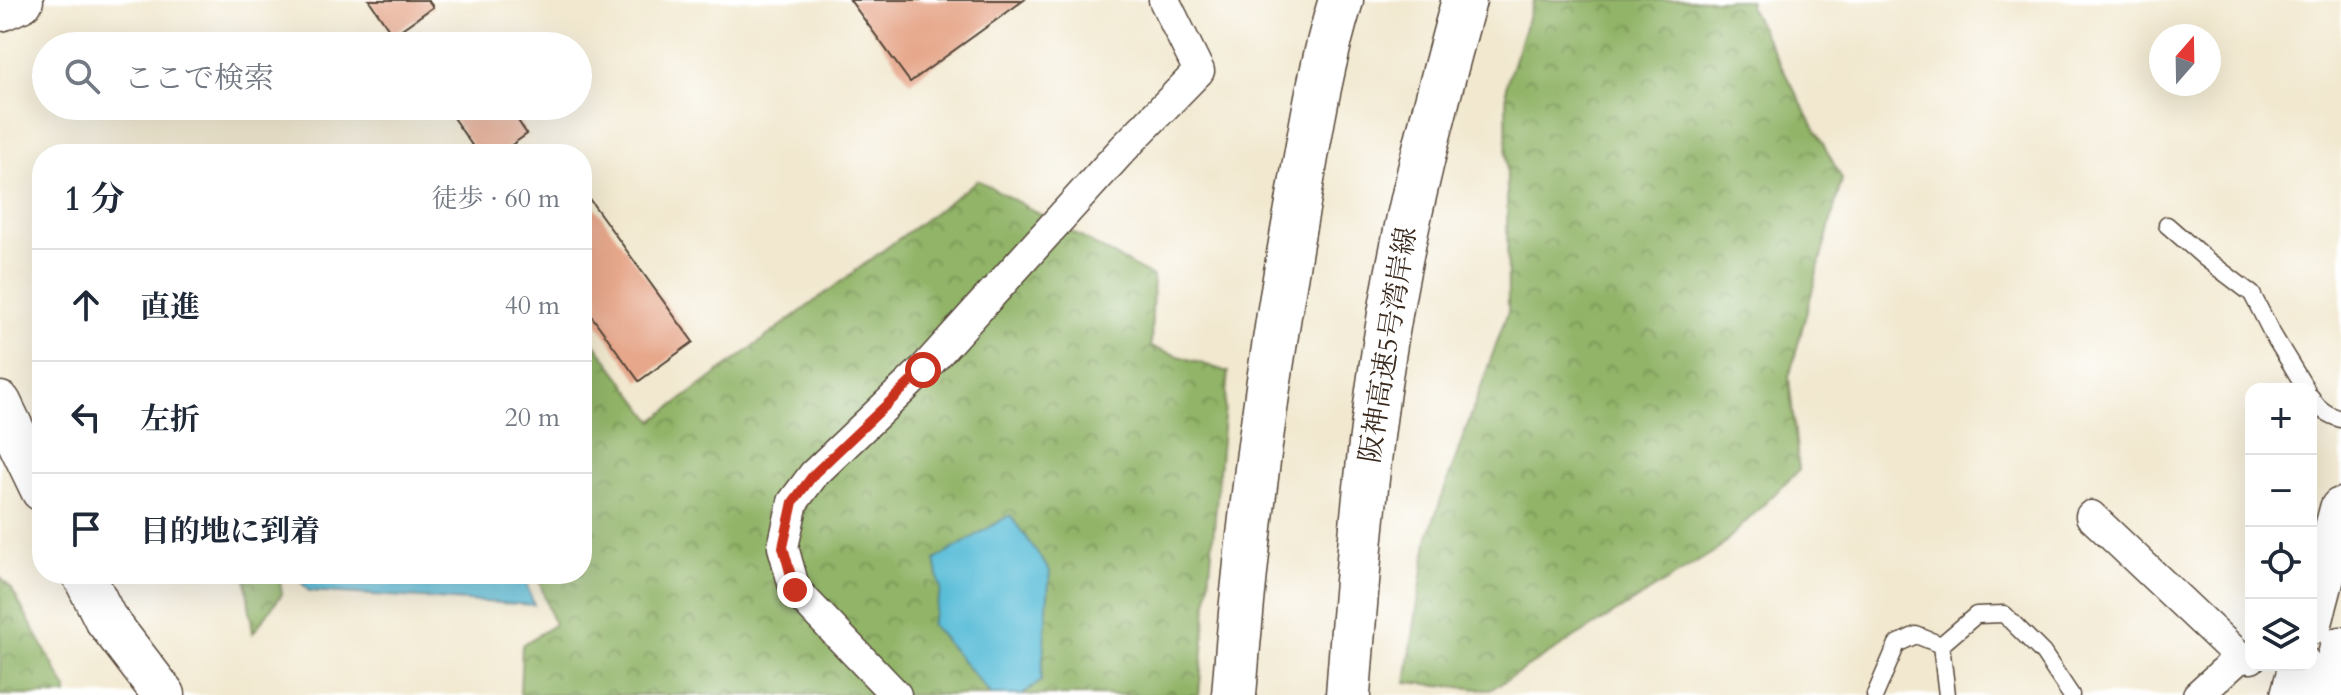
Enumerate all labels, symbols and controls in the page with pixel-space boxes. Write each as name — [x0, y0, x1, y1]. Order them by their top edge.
north arrow — [2149, 24, 2221, 96]
search box — [32, 32, 592, 120]
icon: search — [60, 54, 104, 98]
text: ここで検索 — [124, 58, 274, 99]
text: 1 分 — [64, 176, 125, 222]
text: 徒歩 · 60 m — [432, 181, 560, 216]
street label: 阪神高速5号湾岸線 — [1351, 224, 1425, 466]
icon: ahead — [64, 283, 108, 327]
text: 直進 — [140, 287, 200, 328]
text: 40 m — [504, 288, 560, 323]
route start — [905, 352, 941, 388]
map controls — [2245, 383, 2317, 671]
button: + — [2245, 383, 2317, 455]
icon: left — [64, 395, 108, 439]
text: 左折 — [140, 399, 200, 440]
text: 20 m — [504, 400, 560, 435]
button: − — [2245, 455, 2317, 527]
icon: arrive — [64, 507, 108, 551]
text: 目的地に到着 — [140, 511, 320, 552]
button: locate — [2245, 527, 2317, 599]
route end — [777, 572, 813, 608]
button: layers — [2245, 599, 2317, 671]

